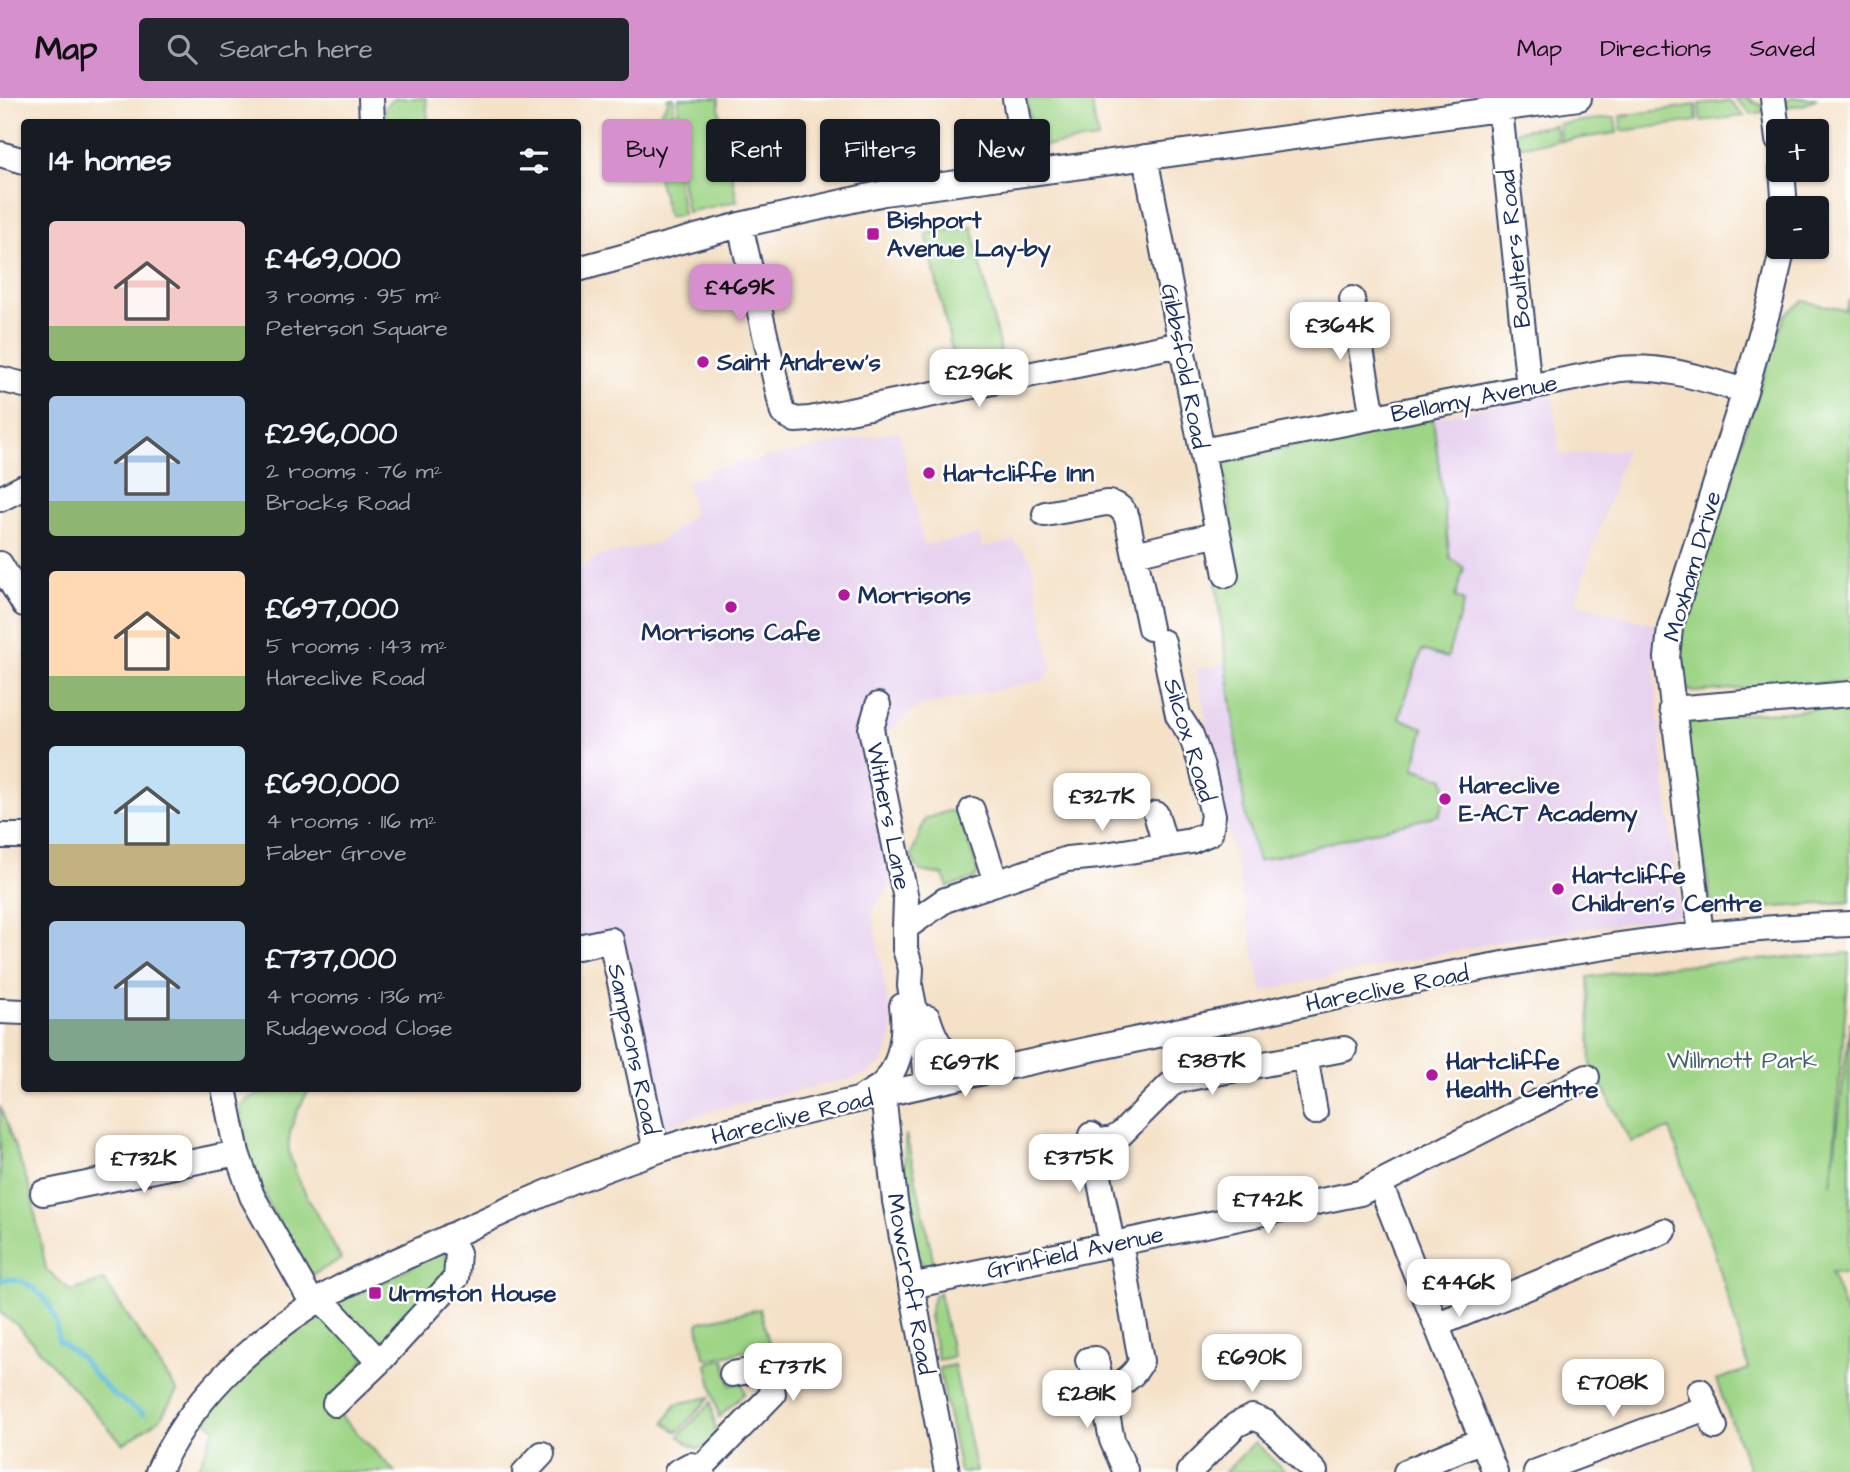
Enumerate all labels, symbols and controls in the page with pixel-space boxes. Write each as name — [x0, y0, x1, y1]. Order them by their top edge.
search box — [139, 18, 629, 81]
text: Map — [35, 26, 97, 72]
icon: search — [163, 30, 201, 68]
text: Search here — [219, 31, 373, 67]
text: Map — [1517, 32, 1562, 66]
text: Directions — [1600, 32, 1712, 66]
text: Saved — [1750, 32, 1815, 66]
chip: Buy — [602, 119, 692, 182]
chip: Rent — [706, 119, 806, 182]
chip: Filters — [820, 119, 940, 182]
chip: New — [954, 119, 1050, 182]
map controls — [1766, 119, 1829, 259]
button: + — [1766, 119, 1829, 182]
text: 14 homes — [49, 140, 172, 182]
icon: filters — [515, 142, 553, 180]
street label: Boulters Road — [1490, 168, 1540, 330]
button: − — [1766, 196, 1829, 259]
place label: Bishport Avenue Lay-by — [887, 204, 1052, 268]
marker: Bishport Avenue Lay-by — [865, 226, 881, 242]
text: £469,000 — [266, 238, 401, 280]
icon: home — [105, 249, 189, 333]
pin: £469K — [691, 264, 789, 324]
text: £469K — [705, 271, 775, 303]
text: 3 rooms · 95 m² — [266, 280, 442, 312]
street label: Gibbsfold Road — [1151, 281, 1217, 452]
pin: £364K — [1291, 302, 1389, 362]
text: £364K — [1306, 309, 1374, 341]
text: Peterson Square — [266, 312, 448, 344]
place label: Saint Andrew's — [716, 346, 881, 380]
pin: £296K — [930, 350, 1028, 409]
marker: Saint Andrew's — [695, 354, 711, 370]
text: £296K — [945, 356, 1013, 388]
street label: Bellamy Avenue — [1388, 366, 1561, 433]
text: £296,000 — [266, 413, 397, 455]
icon: home — [105, 424, 189, 508]
text: 2 rooms · 76 m² — [266, 455, 442, 487]
place label: Hartcliffe Inn — [943, 457, 1094, 491]
marker: Hartcliffe Inn — [921, 465, 937, 481]
text: Brocks Road — [266, 487, 410, 519]
street label: Moxham Drive — [1655, 487, 1731, 645]
place label: Morrisons — [858, 579, 971, 613]
marker: Morrisons — [836, 587, 852, 603]
text: £697,000 — [266, 588, 399, 630]
icon: home — [105, 599, 189, 683]
marker: Morrisons Cafe — [723, 599, 739, 615]
place label: Morrisons Cafe — [641, 616, 821, 650]
text: 5 rooms · 143 m² — [266, 630, 447, 662]
text: Hareclive Road — [266, 662, 425, 694]
street label: Silcox Road — [1154, 674, 1224, 806]
street label: Withers Lane — [857, 740, 919, 893]
text: £690,000 — [266, 763, 399, 805]
place label: Hareclive E-ACT Academy — [1459, 769, 1638, 833]
icon: home — [105, 774, 189, 858]
pin: £327K — [1053, 774, 1151, 833]
text: £327K — [1069, 780, 1135, 812]
marker: Hareclive E-ACT Academy — [1437, 791, 1453, 807]
text: 4 rooms · 116 m² — [266, 805, 437, 837]
text: Faber Grove — [266, 837, 407, 869]
place label: Hartcliffe Children's Centre — [1572, 859, 1762, 921]
marker: Hartcliffe Children's Centre — [1550, 881, 1566, 897]
text: £737,000 — [266, 938, 396, 980]
icon: home — [105, 949, 189, 1033]
street label: Hareclive Road — [1303, 956, 1472, 1021]
street label: Sampsons Road — [598, 961, 668, 1138]
text: 4 rooms · 136 m² — [266, 980, 445, 1012]
text: Rudgewood Close — [266, 1012, 452, 1044]
pin: £387K — [1163, 1038, 1261, 1097]
pin: £697K — [916, 1040, 1014, 1099]
text: £387K — [1178, 1044, 1246, 1076]
park label: Willmott Park — [1667, 1044, 1817, 1078]
place label: Hartcliffe Health Centre — [1446, 1045, 1599, 1107]
text: £697K — [931, 1046, 999, 1078]
marker: Hartcliffe Health Centre — [1424, 1067, 1440, 1083]
street label: Hareclive Road — [708, 1081, 877, 1155]
pin: £375K — [1030, 1134, 1128, 1194]
pin: £732K — [95, 1136, 193, 1195]
text: £375K — [1045, 1141, 1113, 1173]
text: £732K — [111, 1142, 177, 1174]
pin: £742K — [1219, 1176, 1317, 1236]
text: £742K — [1233, 1183, 1303, 1215]
street label: Mowcroft Road — [877, 1191, 943, 1377]
street label: Grinfield Avenue — [984, 1218, 1167, 1288]
pin: £446K — [1410, 1260, 1508, 1319]
text: £446K — [1423, 1266, 1495, 1298]
place label: Urmston House — [389, 1277, 557, 1311]
marker: Urmston House — [367, 1285, 383, 1301]
pin: £690K — [1203, 1334, 1301, 1394]
text: £690K — [1218, 1341, 1286, 1373]
pin: £737K — [744, 1344, 842, 1403]
text: £737K — [760, 1350, 826, 1382]
pin: £708K — [1564, 1360, 1662, 1419]
text: £708K — [1578, 1366, 1648, 1398]
pin: £281K — [1038, 1370, 1136, 1430]
text: £281K — [1058, 1377, 1116, 1409]

